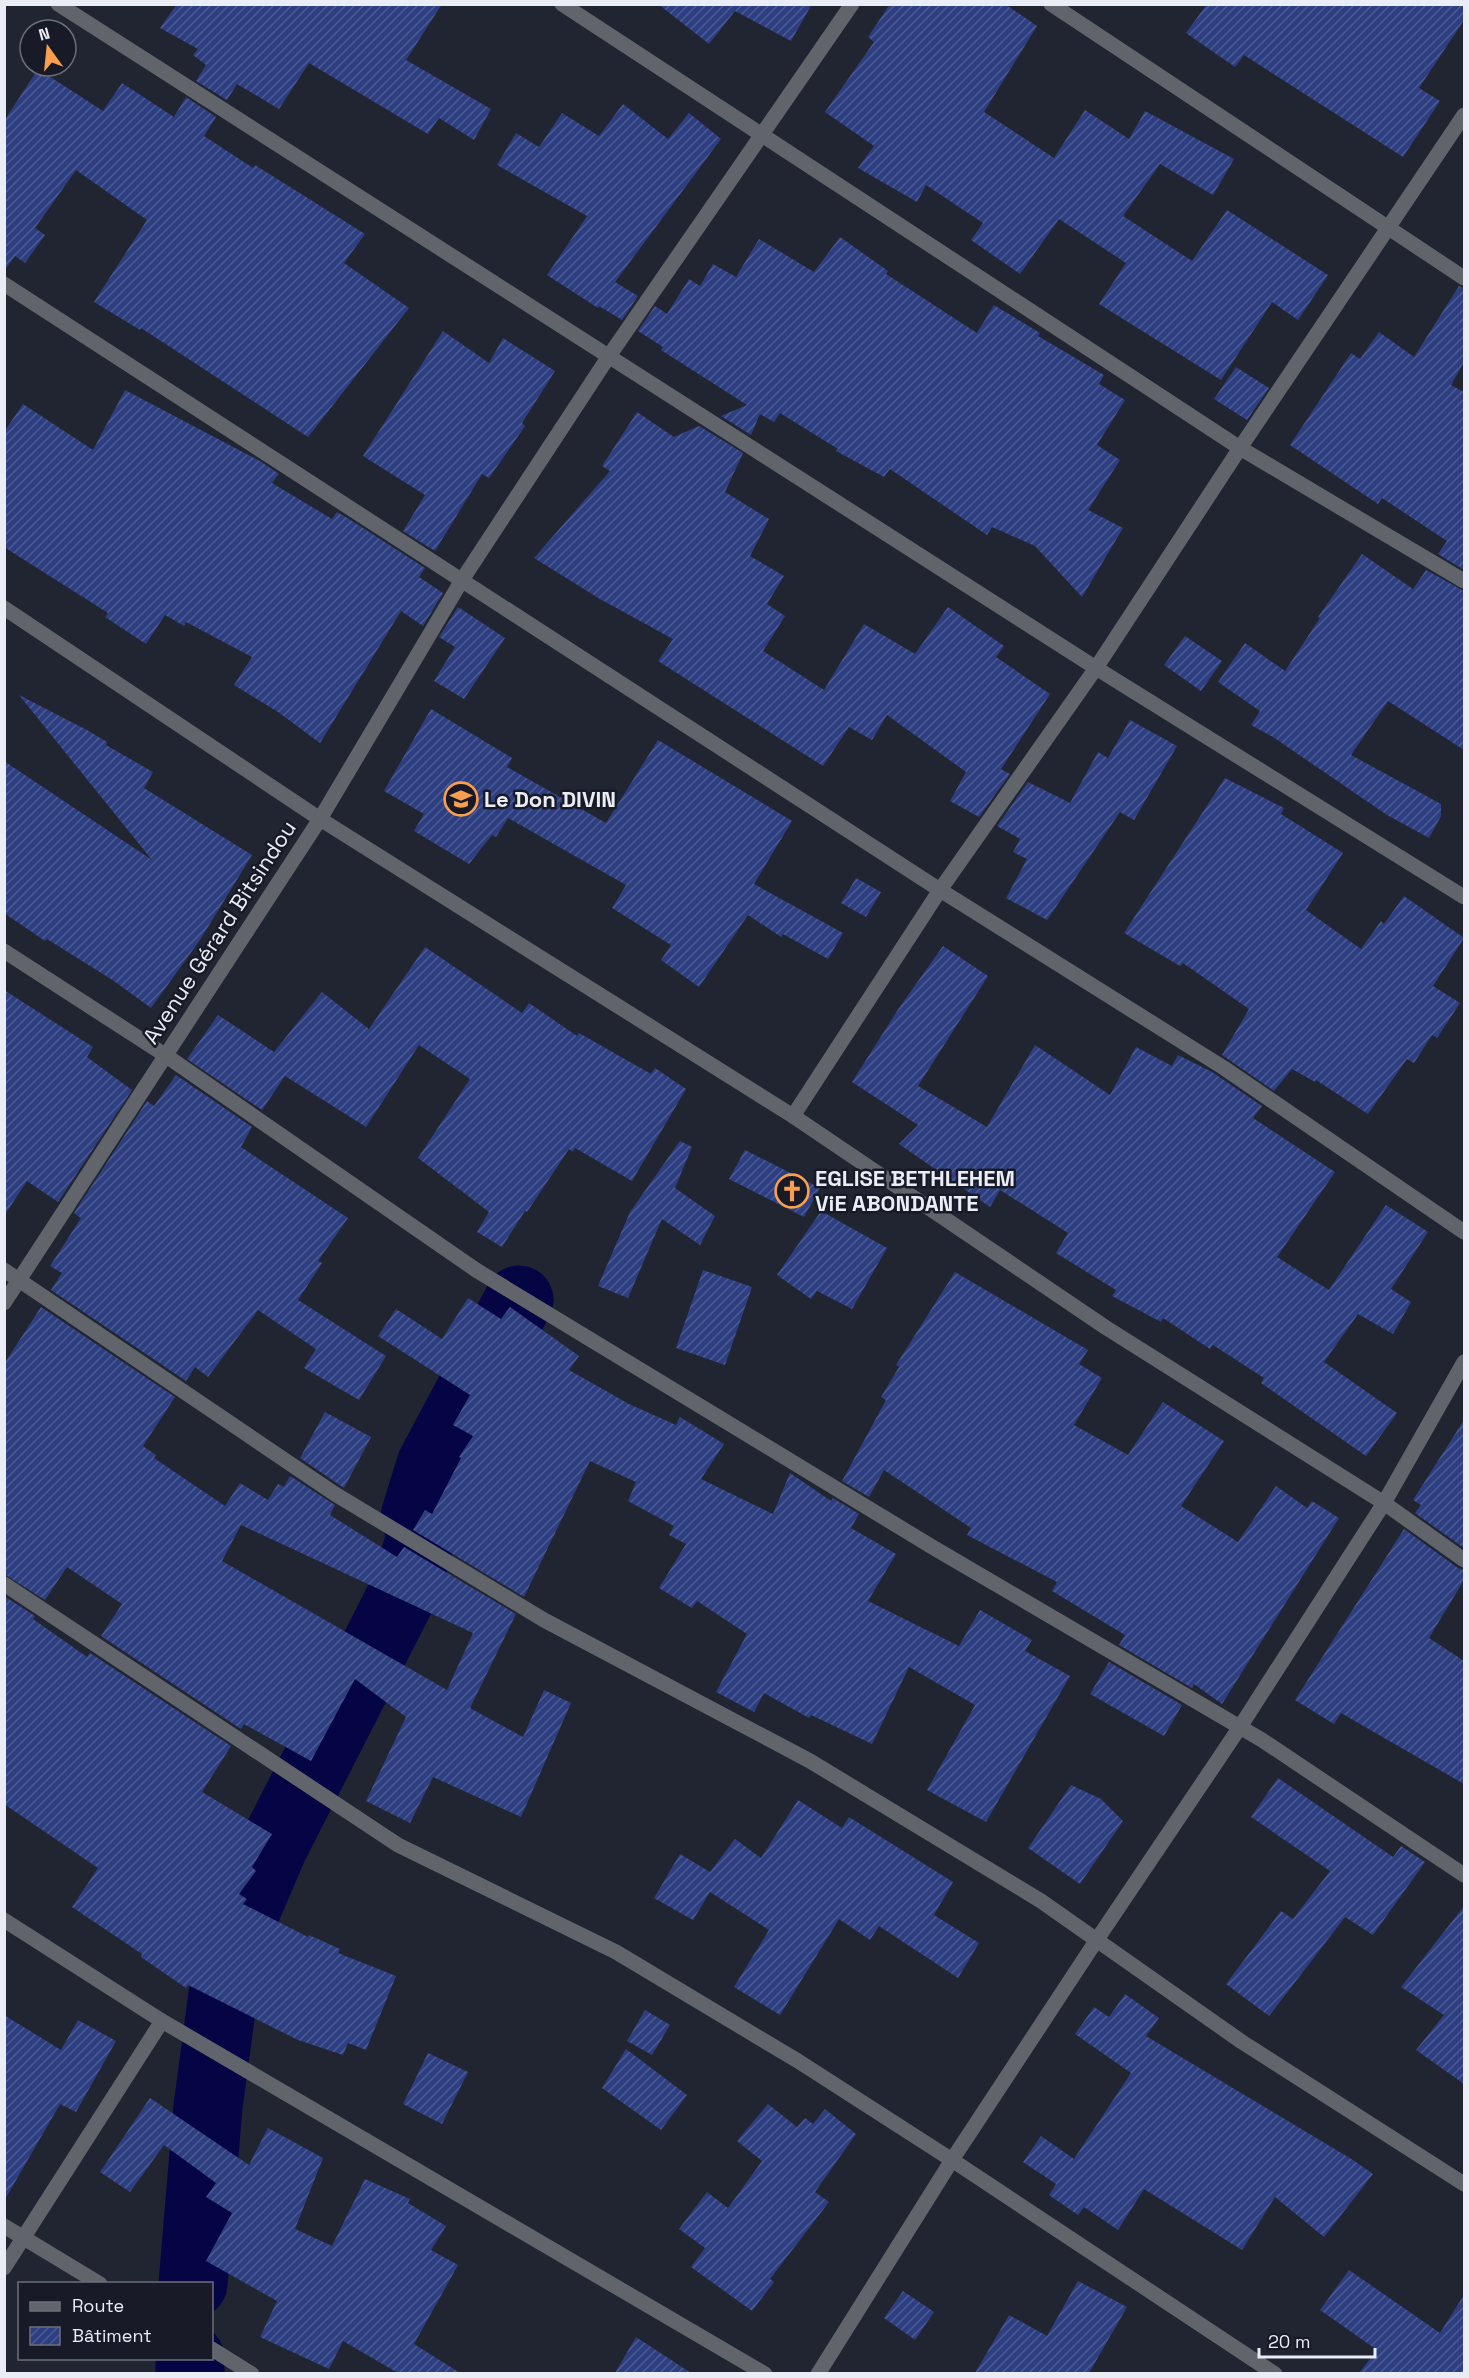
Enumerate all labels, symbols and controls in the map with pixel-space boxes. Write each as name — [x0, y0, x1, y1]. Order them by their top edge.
north arrow — [18, 18, 78, 78]
text: N — [36, 22, 52, 46]
school or university icon: Le Don DIVIN — [443, 781, 479, 817]
place label: Le Don DIVIN — [484, 785, 616, 813]
street label: Avenue Gérard Bitsindou — [136, 815, 302, 1049]
place label: EGLISE BETHLEHEM ViE ABONDANTE — [815, 1164, 1015, 1217]
church icon: EGLISE BETHLEHEM ViE ABONDANTE — [774, 1173, 810, 1209]
legend — [18, 2282, 213, 2360]
text: Route — [72, 2294, 124, 2317]
scale bar — [1259, 2321, 1374, 2359]
text: Bâtiment — [72, 2324, 152, 2347]
text: 20 m — [1268, 2330, 1311, 2353]

